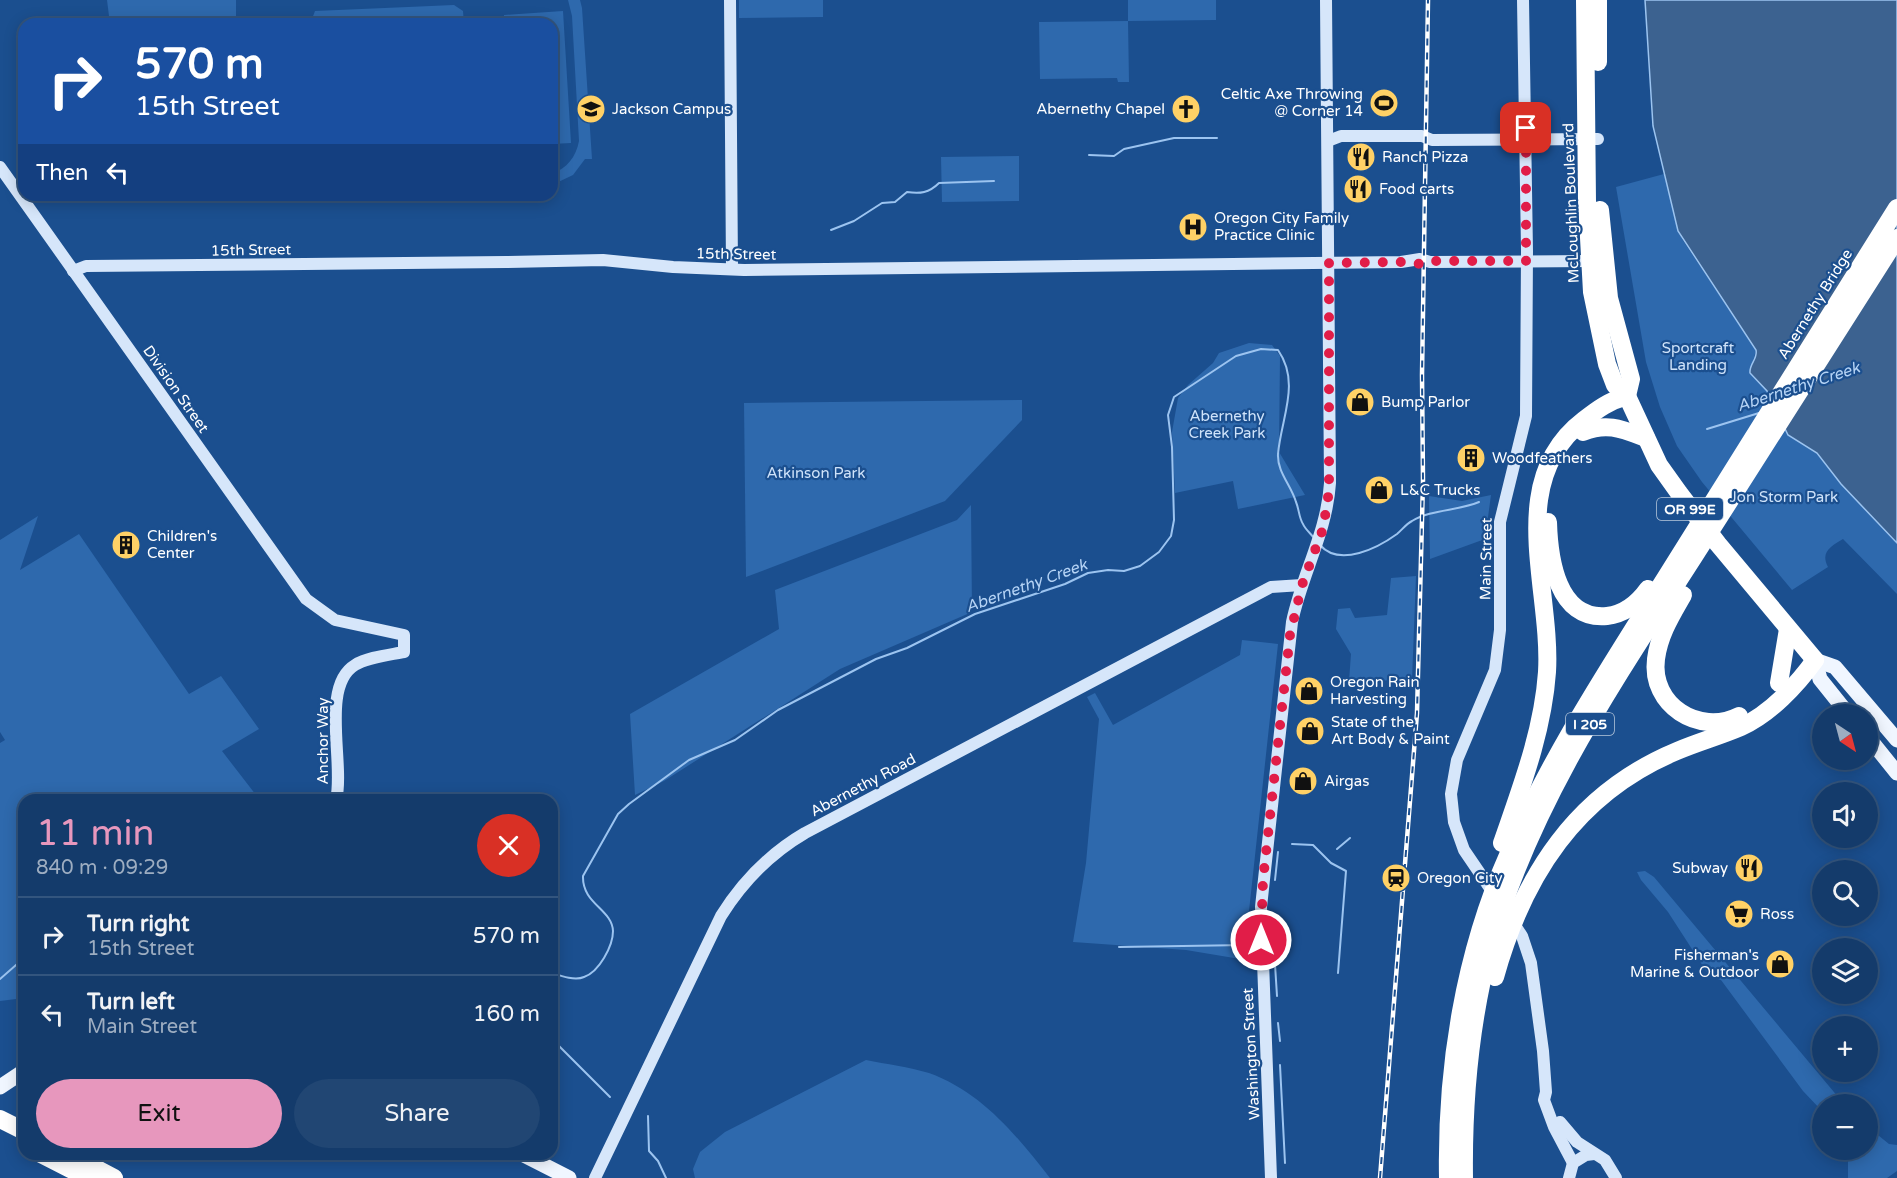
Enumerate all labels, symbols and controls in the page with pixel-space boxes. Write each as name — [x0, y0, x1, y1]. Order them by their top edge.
text: 570 m — [135, 39, 264, 90]
icon: right — [36, 42, 114, 120]
place label: Celtic Axe Throwing @ Corner 14 — [1221, 85, 1363, 120]
sports icon: Celtic Axe Throwing @ Corner 14 — [1368, 87, 1400, 119]
text: 15th Street — [135, 90, 280, 123]
school or university icon: Jackson Campus — [575, 93, 607, 125]
church icon: Abernethy Chapel — [1170, 93, 1202, 125]
place label: Jackson Campus — [612, 100, 731, 118]
place label: Abernethy Chapel — [1036, 100, 1165, 118]
pin — [1500, 102, 1551, 153]
icon: arrive — [1509, 111, 1542, 144]
street label: McLoughlin Boulevard — [1559, 123, 1583, 283]
restaurant icon: Ranch Pizza — [1345, 141, 1377, 173]
place label: Ranch Pizza — [1382, 148, 1468, 166]
icon: left — [101, 156, 134, 189]
text: Then — [36, 160, 89, 186]
restaurant icon: Food carts — [1342, 173, 1374, 205]
place label: Food carts — [1379, 180, 1454, 198]
place label: Oregon City Family Practice Clinic — [1214, 209, 1349, 244]
hospital icon: Oregon City Family Practice Clinic — [1177, 211, 1209, 243]
street label: 15th Street — [211, 240, 292, 260]
street label: 15th Street — [696, 244, 777, 264]
street label: Abernethy Bridge — [1774, 246, 1856, 362]
park label: Sportcraft Landing — [1662, 339, 1734, 374]
street label: Division Street — [139, 342, 213, 436]
water label: Abernethy Creek — [1734, 357, 1864, 416]
shop icon: Bump Parlor — [1344, 386, 1376, 418]
place label: Bump Parlor — [1381, 393, 1470, 411]
park label: Abernethy Creek Park — [1189, 407, 1265, 442]
building icon: Woodfeathers — [1455, 442, 1487, 474]
place label: Woodfeathers — [1492, 449, 1593, 467]
park label: Atkinson Park — [766, 464, 866, 482]
shop icon: L&C Trucks — [1363, 474, 1395, 506]
place label: L&C Trucks — [1400, 481, 1480, 499]
park label: Jon Storm Park — [1730, 488, 1838, 506]
road number: OR 99E — [1657, 498, 1723, 520]
street label: Main Street — [1476, 517, 1496, 600]
place label: Children's Center — [147, 527, 217, 562]
building icon: Children's Center — [110, 529, 142, 561]
water label: Abernethy Creek — [963, 554, 1091, 617]
place label: Oregon Rain Harvesting — [1330, 673, 1420, 708]
shop icon: Oregon Rain Harvesting — [1293, 675, 1325, 707]
street label: Anchor Way — [314, 697, 332, 785]
north arrow — [1812, 704, 1878, 770]
map controls — [1812, 704, 1878, 1160]
place label: State of the Art Body & Paint — [1331, 713, 1450, 748]
road number: I 205 — [1566, 713, 1614, 735]
shop icon: State of the Art Body & Paint — [1294, 715, 1326, 747]
street label: Abernethy Road — [807, 750, 919, 820]
shop icon: Airgas — [1287, 765, 1319, 797]
place label: Airgas — [1324, 772, 1369, 790]
button: sound — [1812, 782, 1878, 848]
text: 11 min — [36, 812, 155, 855]
button: close — [477, 814, 540, 877]
restaurant icon: Subway — [1733, 852, 1765, 884]
text: 840 m · 09:29 — [36, 856, 168, 880]
place label: Subway — [1672, 859, 1728, 877]
button: search — [1812, 860, 1878, 926]
station icon: Oregon City — [1380, 862, 1412, 894]
place label: Oregon City — [1417, 869, 1503, 887]
supermarket icon: Ross — [1723, 898, 1755, 930]
place label: Ross — [1760, 905, 1794, 923]
position arrow — [1229, 908, 1293, 972]
text: Turn right — [87, 911, 189, 937]
icon: right — [36, 920, 69, 953]
text: 570 m — [473, 923, 540, 949]
text: 15th Street — [87, 937, 194, 961]
button: layers — [1812, 938, 1878, 1004]
place label: Fisherman's Marine & Outdoor — [1630, 946, 1759, 981]
shop icon: Fisherman's Marine & Outdoor — [1764, 948, 1796, 980]
street label: Washington Street — [1239, 987, 1263, 1121]
text: Turn left — [87, 989, 175, 1015]
icon: left — [36, 998, 69, 1031]
text: 160 m — [473, 1001, 540, 1027]
text: Main Street — [87, 1015, 197, 1039]
button: + — [1812, 1016, 1878, 1082]
button: Exit — [36, 1079, 282, 1148]
button: Share — [294, 1079, 540, 1148]
button: − — [1812, 1094, 1878, 1160]

